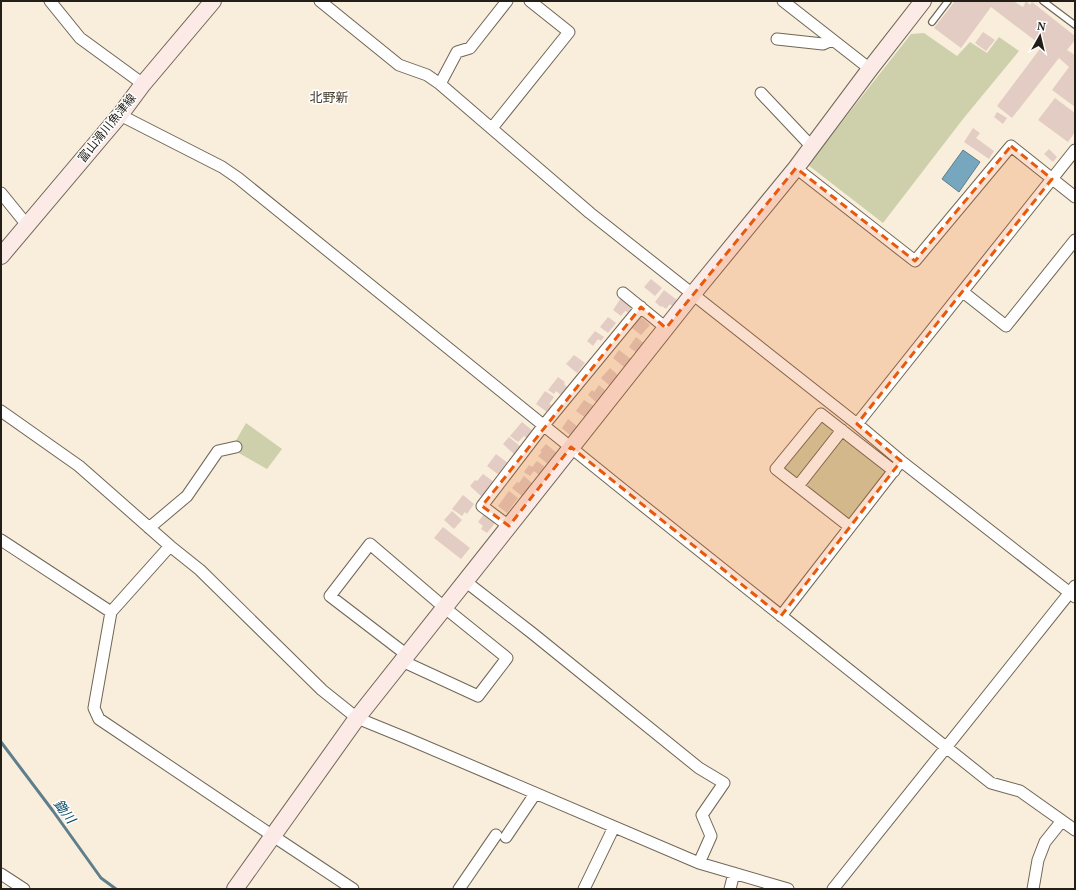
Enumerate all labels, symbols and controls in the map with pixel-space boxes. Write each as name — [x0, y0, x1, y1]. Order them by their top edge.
north arrow — [1020, 16, 1060, 56]
text: N — [1036, 19, 1047, 34]
district label: 北野新 — [309, 88, 349, 106]
street label: 富山滑川魚津線 — [74, 90, 139, 165]
water label: 鋤川 — [50, 795, 81, 828]

